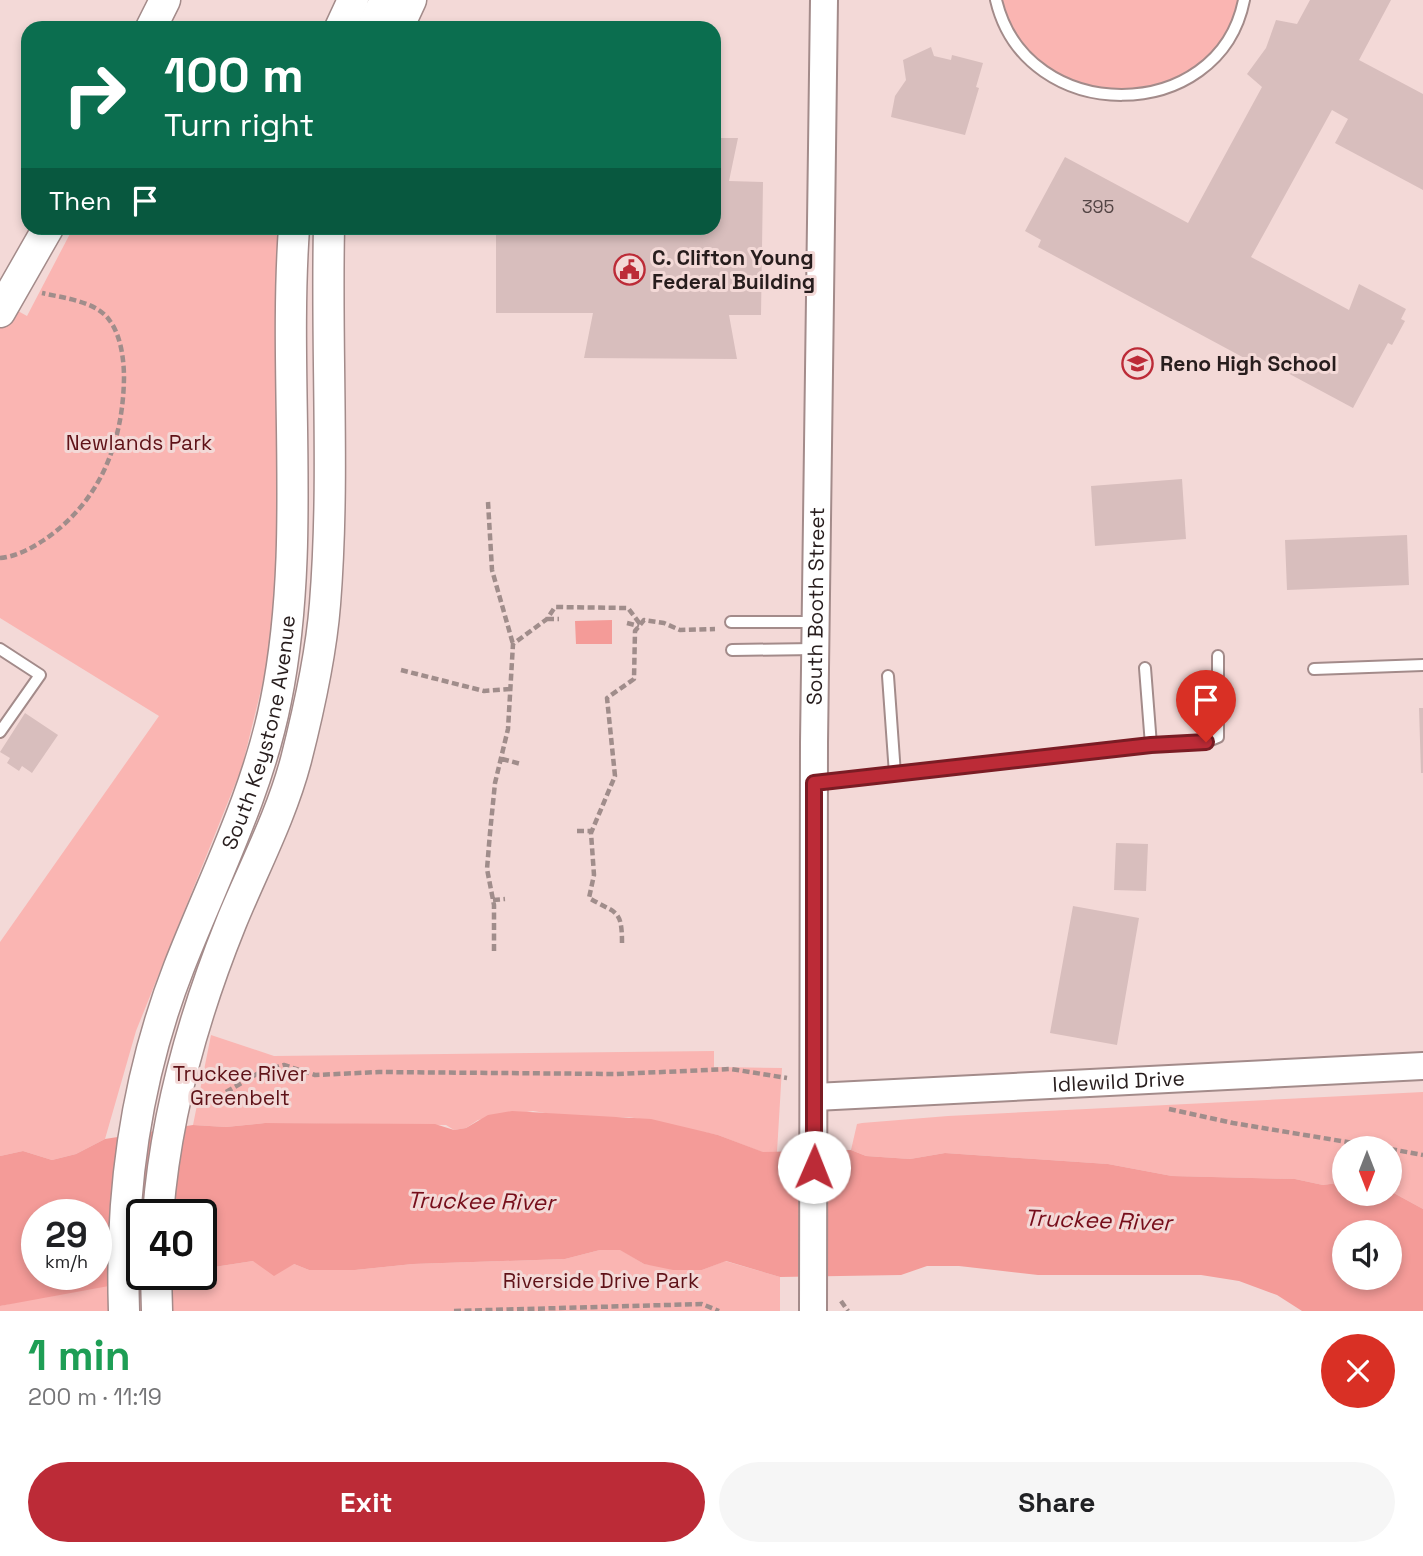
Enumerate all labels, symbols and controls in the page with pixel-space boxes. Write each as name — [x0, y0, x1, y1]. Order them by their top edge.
text: 100 m — [164, 44, 304, 106]
icon: right — [49, 49, 140, 140]
text: Turn right — [164, 105, 314, 145]
icon: arrive — [126, 182, 164, 220]
text: Then — [49, 184, 112, 218]
house number: 395 — [1082, 195, 1114, 218]
place label: C. Clifton Young Federal Building — [652, 244, 815, 295]
public building icon: C. Clifton Young Federal Building — [612, 253, 646, 287]
school or university icon: Reno High School — [1120, 347, 1154, 381]
place label: Reno High School — [1160, 350, 1337, 377]
park label: Newlands Park — [66, 429, 212, 456]
street label: South Booth Street — [801, 507, 830, 705]
street label: South Keystone Avenue — [215, 614, 301, 854]
pin — [1176, 670, 1236, 742]
icon: arrive — [1187, 681, 1225, 719]
park label: Truckee River Greenbelt — [173, 1060, 307, 1111]
street label: Idlewild Drive — [1052, 1064, 1185, 1098]
position arrow — [777, 1130, 851, 1204]
north arrow — [1332, 1136, 1402, 1206]
map controls — [1332, 1136, 1402, 1290]
water label: Truckee River — [407, 1185, 557, 1217]
speed limit sign: 40 — [126, 1199, 217, 1290]
water label: Truckee River — [1024, 1202, 1175, 1238]
text: 29 — [45, 1213, 88, 1257]
button: sound — [1332, 1220, 1402, 1290]
text: km/h — [45, 1250, 88, 1273]
park label: Riverside Drive Park — [503, 1267, 699, 1294]
text: 1 min — [28, 1329, 131, 1382]
button: close — [1321, 1334, 1395, 1408]
text: 200 m · 11:19 — [28, 1382, 162, 1412]
button: Exit — [28, 1462, 705, 1542]
button: Share — [719, 1462, 1395, 1542]

